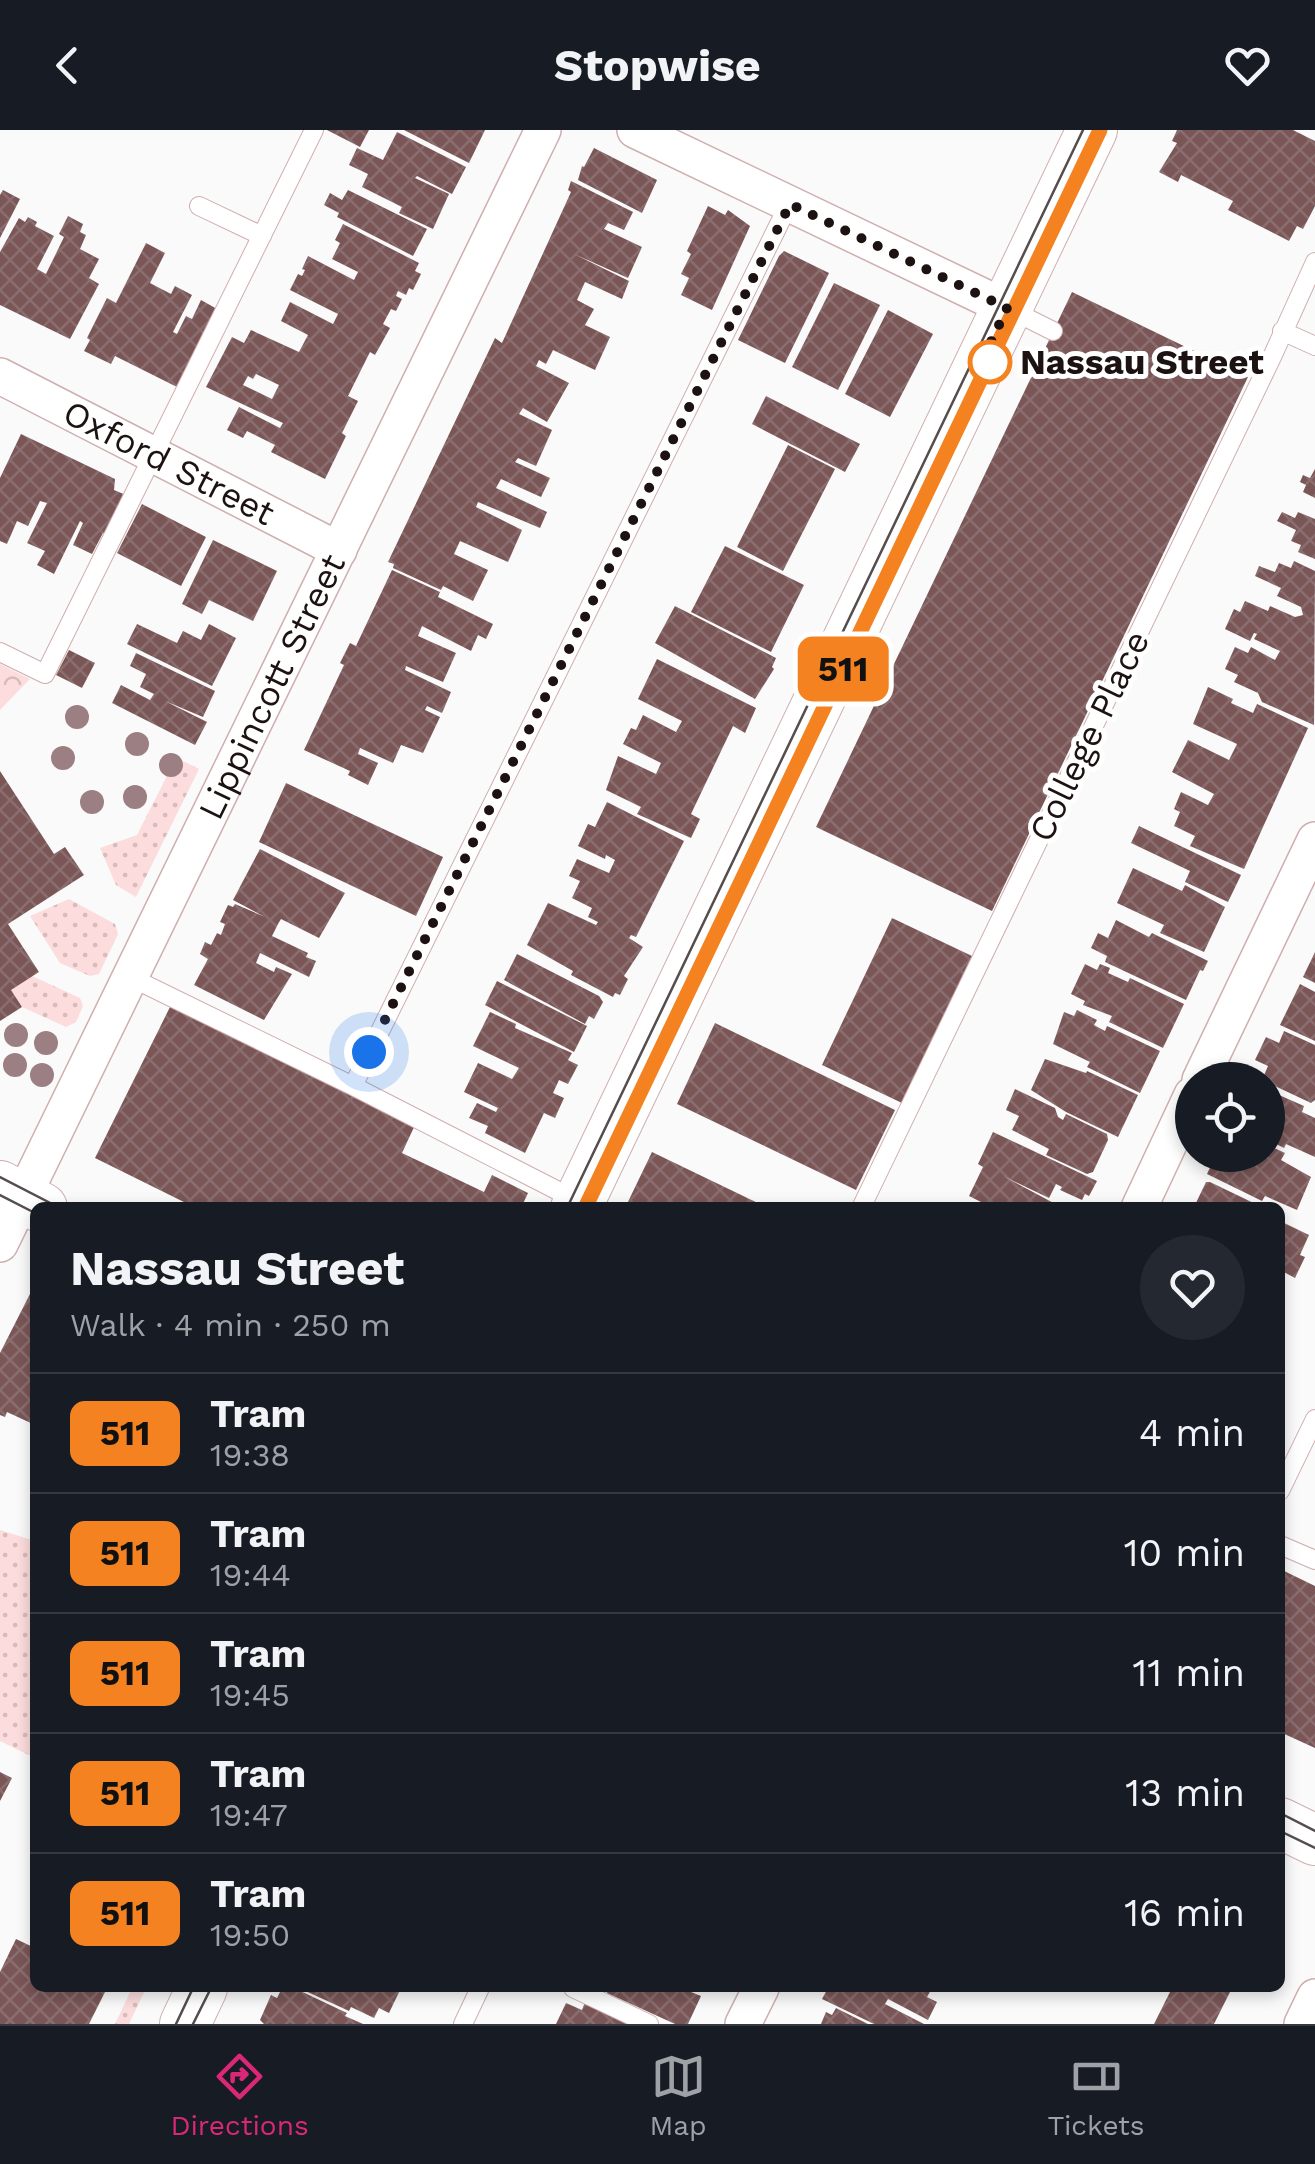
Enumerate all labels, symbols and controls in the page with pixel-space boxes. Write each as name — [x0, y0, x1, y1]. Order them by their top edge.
icon: back — [40, 38, 95, 93]
icon: heart — [1220, 38, 1275, 93]
text: Stopwise — [554, 39, 761, 92]
marker: Nassau Street — [969, 341, 1011, 383]
place label: Nassau Street — [1020, 341, 1264, 383]
street label: Oxford Street — [56, 391, 282, 534]
street label: Lippincott Street — [189, 547, 354, 826]
street label: College Place — [1020, 624, 1158, 848]
line badge: 511 — [786, 636, 900, 702]
text: 511 — [818, 648, 868, 690]
your location — [344, 1027, 394, 1077]
map controls — [1175, 1062, 1285, 1172]
button: locate — [1175, 1062, 1285, 1172]
button: heart — [1140, 1235, 1245, 1340]
text: Nassau Street — [70, 1240, 404, 1297]
text: Walk · 4 min · 250 m — [70, 1306, 391, 1344]
text: Tram — [210, 1392, 306, 1436]
text: 4 min — [1139, 1411, 1245, 1455]
text: 511 — [100, 1412, 150, 1454]
text: 19:38 — [210, 1436, 290, 1474]
text: Tram — [210, 1512, 306, 1556]
text: 10 min — [1124, 1531, 1245, 1575]
text: 511 — [100, 1532, 150, 1574]
text: 19:44 — [210, 1556, 291, 1594]
text: Tram — [210, 1632, 306, 1676]
text: 11 min — [1133, 1651, 1245, 1695]
text: 511 — [100, 1652, 150, 1694]
text: 19:45 — [210, 1676, 290, 1714]
text: Tram — [210, 1752, 306, 1796]
text: 13 min — [1125, 1771, 1245, 1815]
text: 511 — [100, 1772, 150, 1814]
text: 19:47 — [210, 1796, 288, 1834]
text: Tram — [210, 1872, 306, 1916]
text: 16 min — [1124, 1891, 1245, 1935]
text: 511 — [100, 1892, 150, 1934]
text: 19:50 — [210, 1916, 290, 1954]
tab: Directions — [170, 2049, 309, 2142]
tab: Map — [650, 2049, 707, 2142]
tab: Tickets — [1047, 2049, 1145, 2142]

